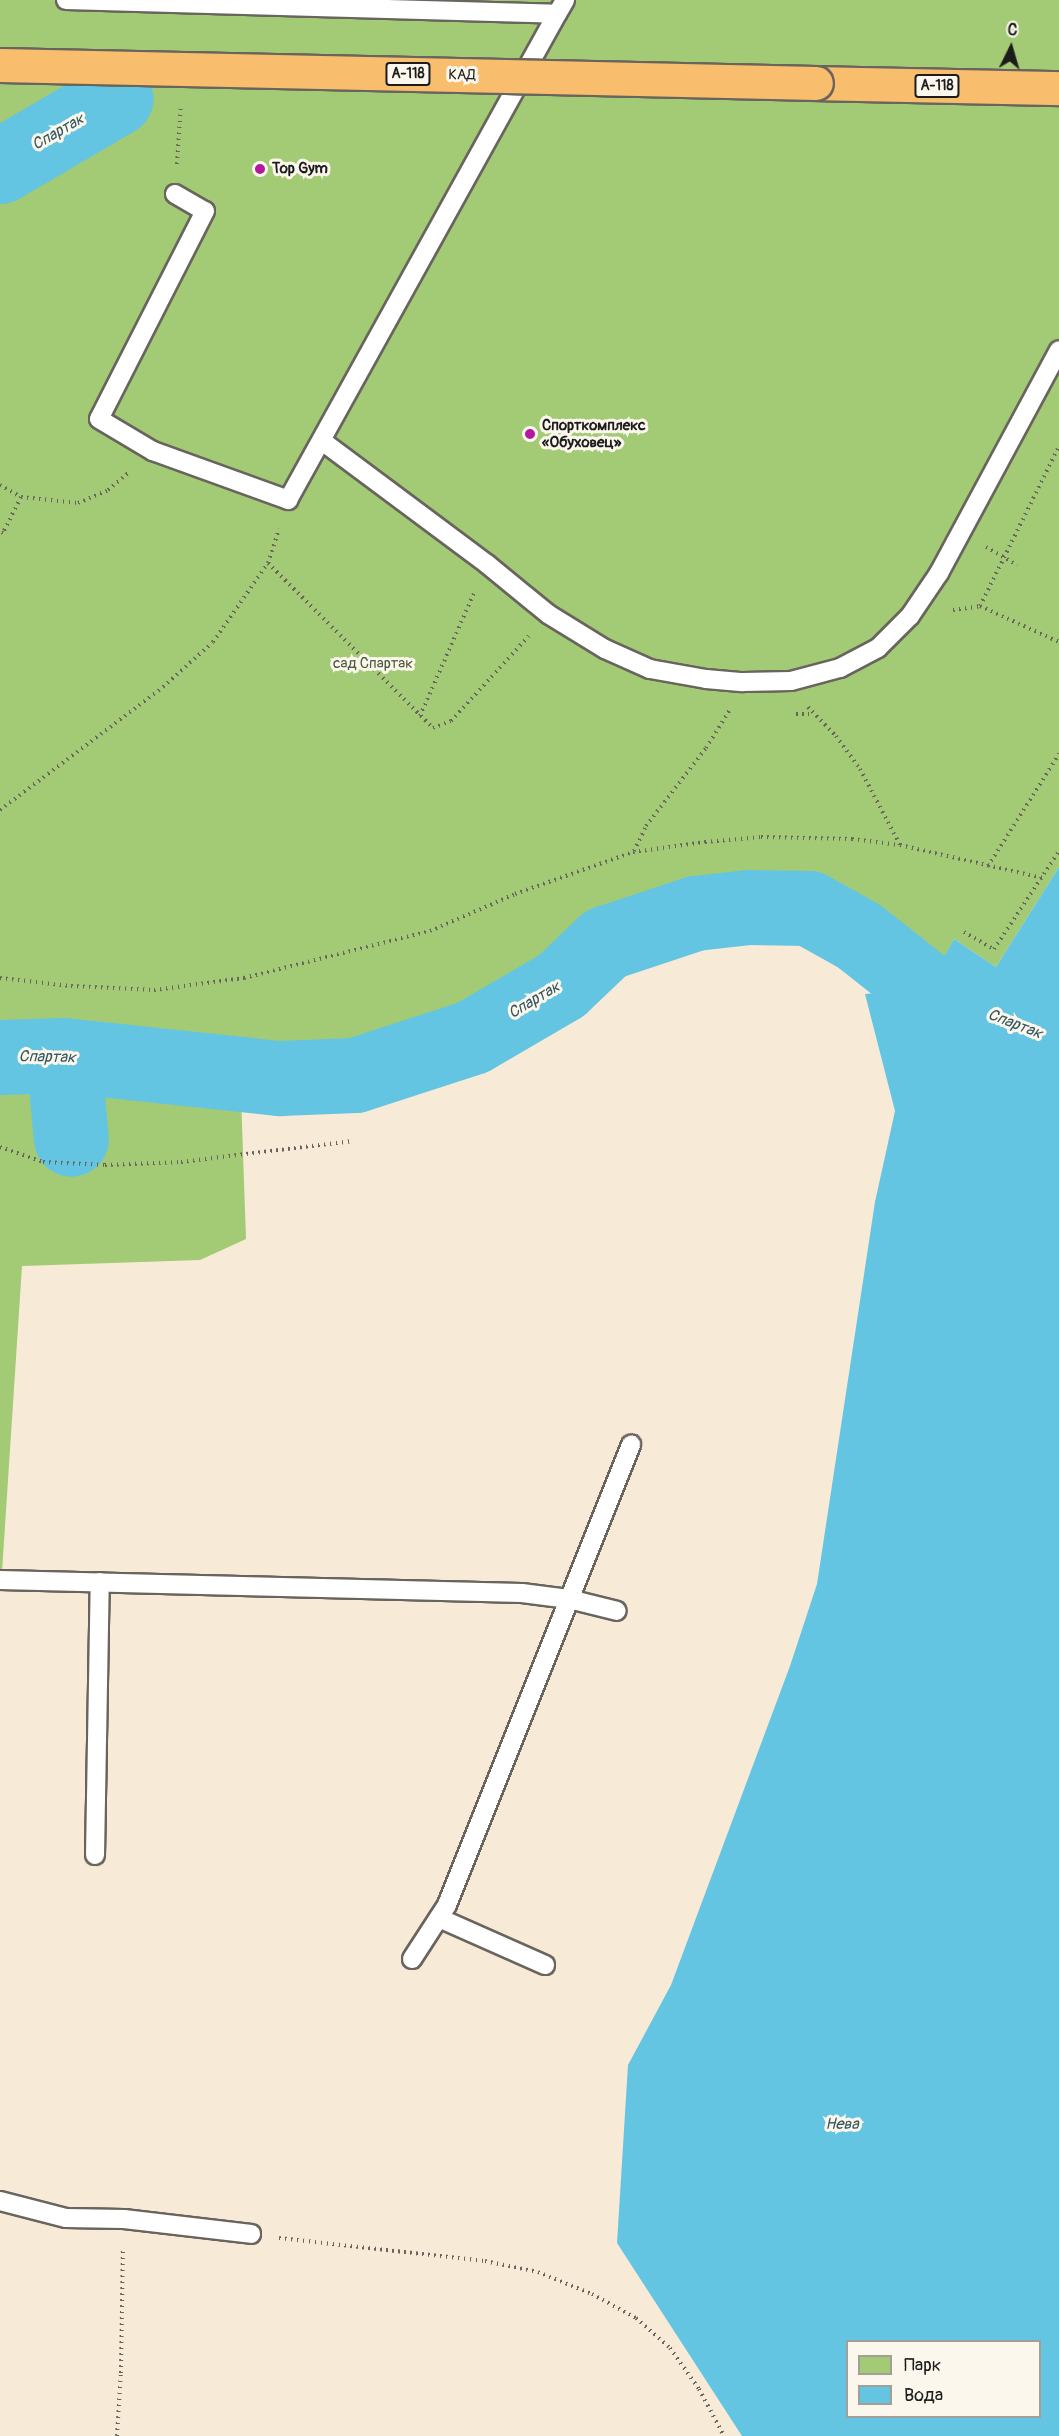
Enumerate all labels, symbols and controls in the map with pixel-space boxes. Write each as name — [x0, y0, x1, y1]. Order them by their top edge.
north arrow — [981, 18, 1041, 78]
text: С — [1007, 20, 1018, 40]
road number: А-118 — [384, 63, 432, 85]
street label: КАД — [448, 66, 476, 84]
road number: А-118 — [913, 75, 961, 97]
water label: Спартак — [29, 110, 87, 154]
place label: Top Gym — [272, 160, 328, 178]
marker: Top Gym — [253, 162, 267, 176]
place label: Спорткомплекс «Обуховец» — [542, 416, 645, 451]
marker: Спорткомплекс «Обуховец» — [523, 427, 537, 441]
park label: сад Спартак — [333, 655, 413, 673]
water label: Спартак — [505, 977, 563, 1023]
water label: Спартак — [985, 1005, 1045, 1043]
water label: Спартак — [18, 1047, 76, 1067]
water label: Нева — [825, 2114, 859, 2134]
legend — [846, 2340, 1041, 2418]
text: Парк — [904, 2354, 941, 2377]
text: Вода — [904, 2384, 943, 2407]

